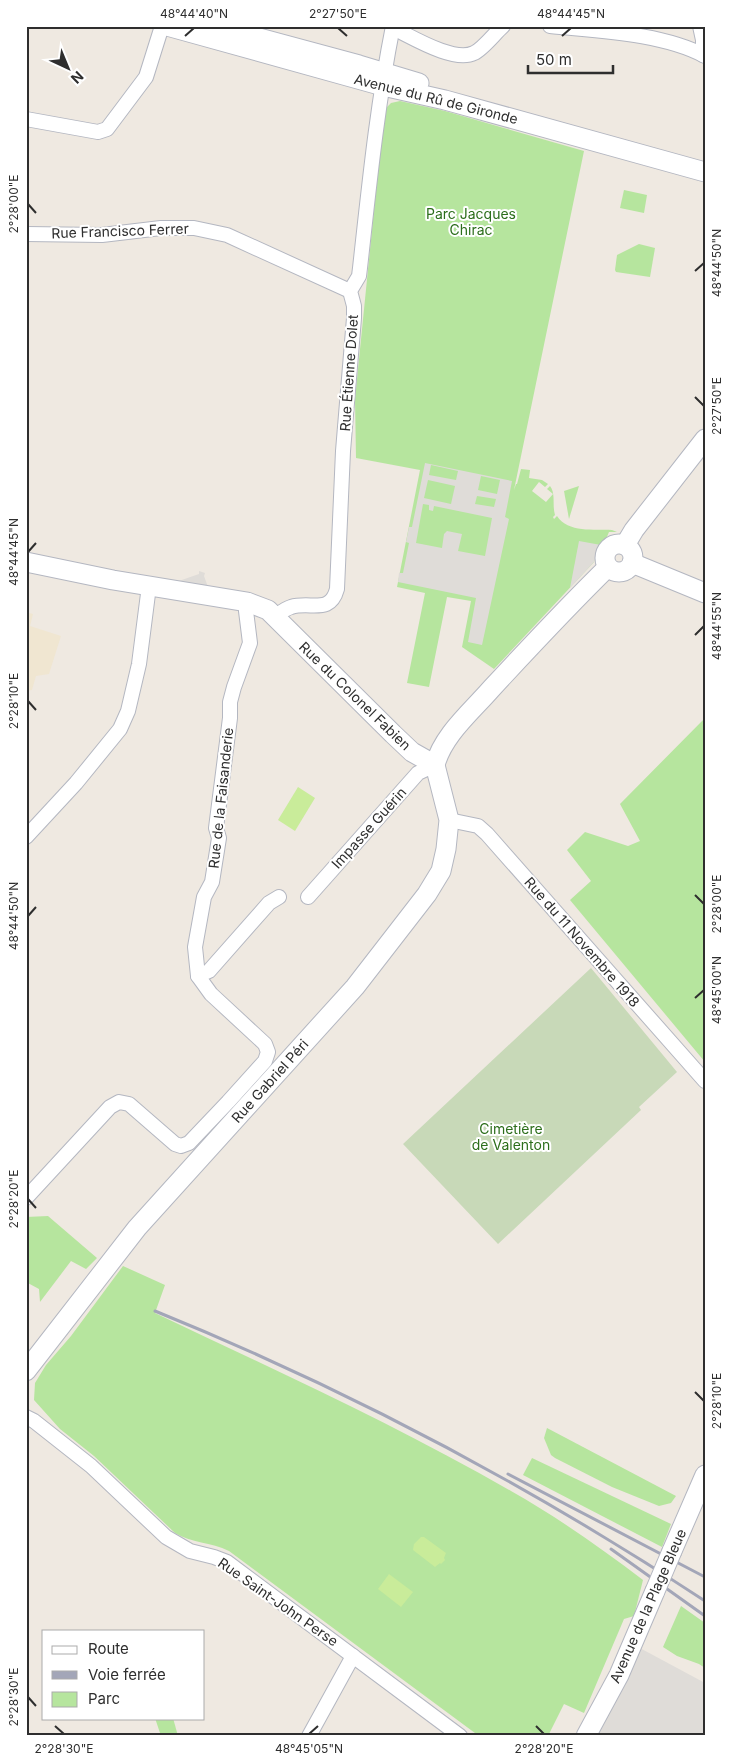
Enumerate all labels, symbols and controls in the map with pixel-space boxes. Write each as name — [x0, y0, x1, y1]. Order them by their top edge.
text: 48°44'40"N — [160, 6, 228, 21]
text: 2°27'50"E — [309, 6, 367, 21]
text: 48°44'45"N — [537, 6, 605, 21]
north arrow — [42, 42, 92, 92]
scale bar — [528, 42, 614, 74]
text: 50 m — [536, 50, 572, 69]
text: N — [68, 68, 87, 88]
street label: Avenue du Rû de Gironde — [353, 70, 520, 127]
text: 2°28'00"E — [6, 174, 21, 234]
park label: Parc Jacques Chirac — [426, 205, 516, 238]
street label: Rue Francisco Ferrer — [51, 220, 189, 241]
text: 48°44'50"N — [709, 229, 724, 297]
street label: Rue Étienne Dolet — [336, 313, 361, 432]
text: 2°27'50"E — [709, 377, 724, 435]
text: 48°44'45"N — [6, 518, 21, 586]
text: 48°44'55"N — [709, 592, 724, 660]
street label: Rue du Colonel Fabien — [296, 638, 415, 753]
text: 2°28'10"E — [6, 673, 21, 729]
street label: Rue de la Faisanderie — [205, 727, 236, 869]
street label: Impasse Guérin — [328, 784, 410, 872]
street label: Rue du 11 Novembre 1918 — [521, 873, 643, 1010]
text: 2°28'00"E — [709, 874, 724, 934]
text: 48°44'50"N — [6, 882, 21, 950]
text: 48°45'00"N — [709, 956, 724, 1024]
street label: Rue Gabriel Péri — [228, 1035, 312, 1126]
park label: Cimetière de Valenton — [472, 1120, 550, 1153]
text: 2°28'20"E — [6, 1170, 21, 1228]
text: 2°28'10"E — [709, 1373, 724, 1429]
street label: Avenue de la Plage Bleue — [606, 1526, 689, 1686]
street label: Rue Saint-John Perse — [215, 1554, 342, 1649]
legend — [42, 1630, 205, 1720]
text: Route — [88, 1639, 129, 1658]
text: Voie ferrée — [88, 1665, 166, 1684]
text: 2°28'30"E — [6, 1668, 21, 1726]
text: Parc — [88, 1689, 120, 1708]
text: 2°28'30"E — [35, 1741, 93, 1756]
text: 48°45'05"N — [275, 1741, 343, 1756]
text: 2°28'20"E — [515, 1741, 573, 1756]

